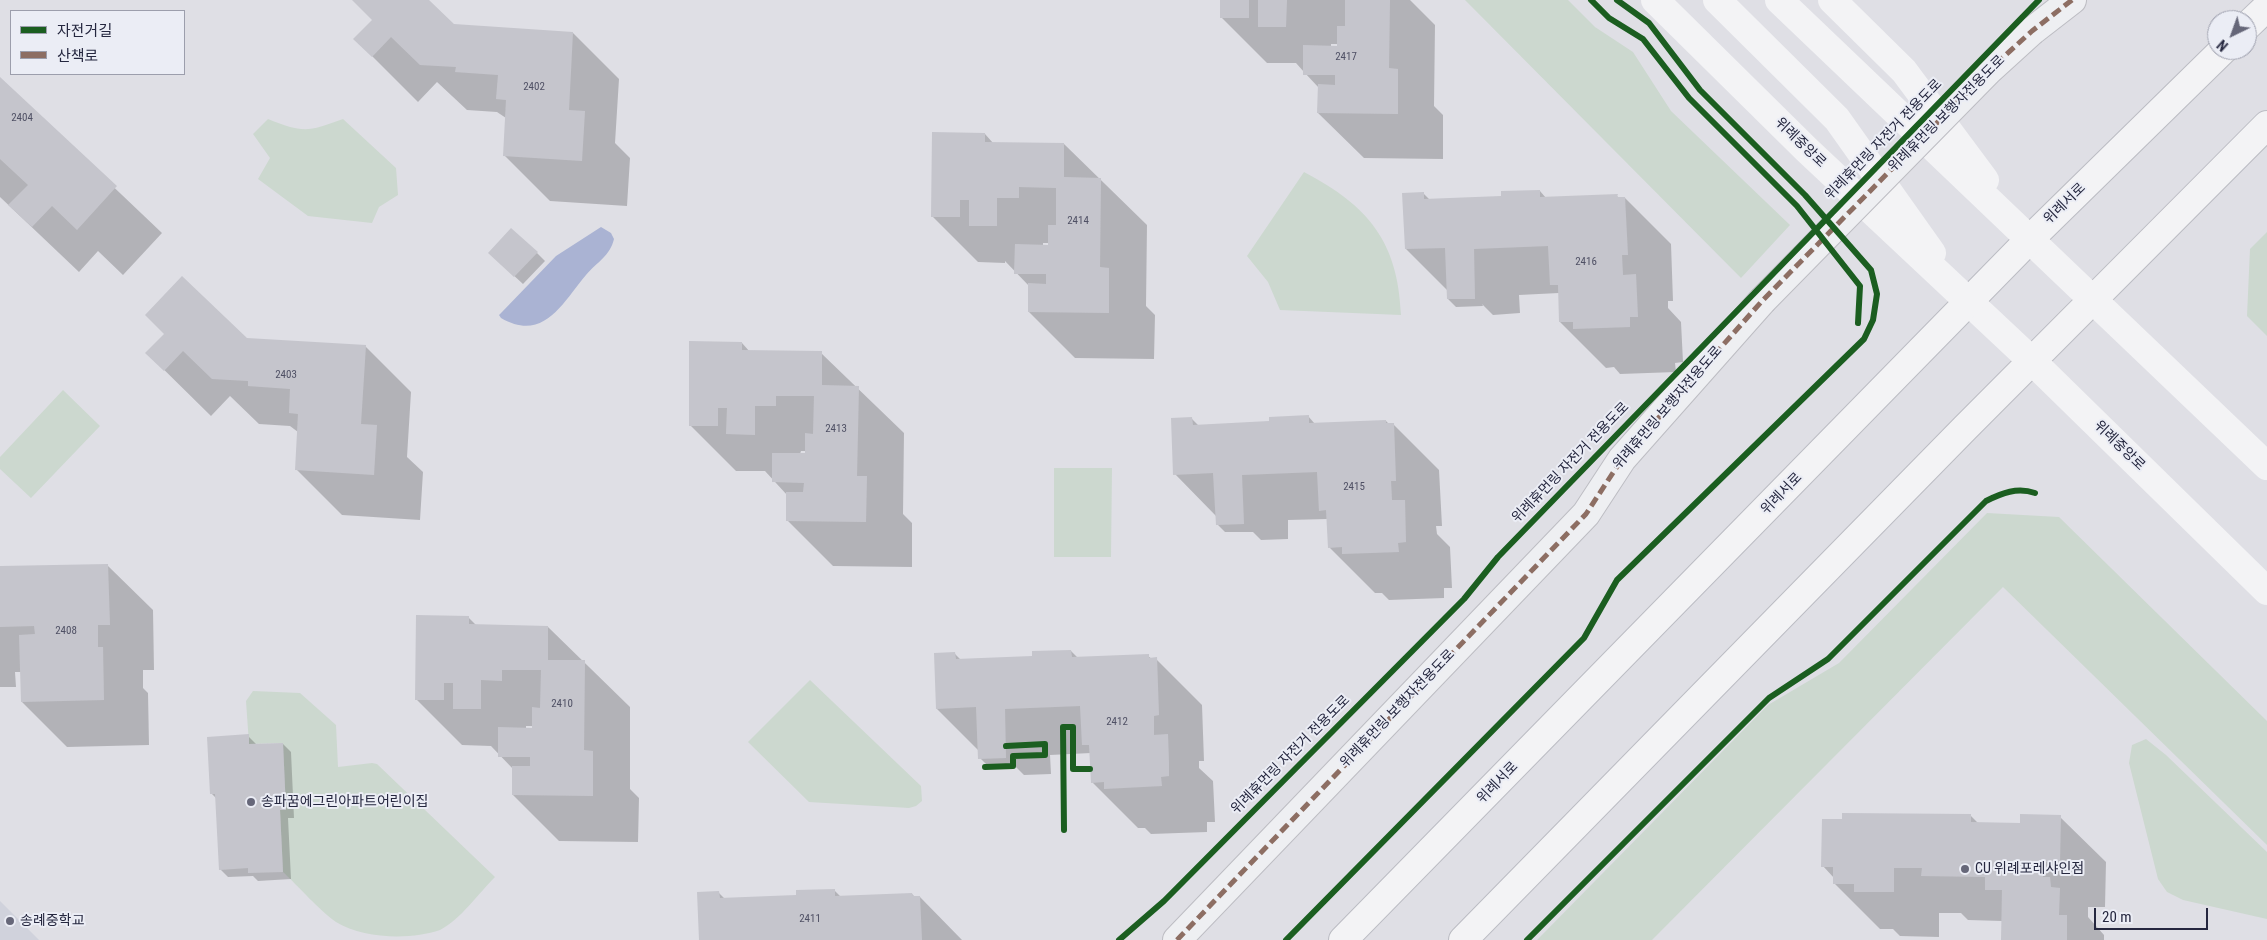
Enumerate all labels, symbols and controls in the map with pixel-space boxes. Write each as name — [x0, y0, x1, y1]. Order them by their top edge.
legend — [10, 10, 185, 75]
north arrow — [2207, 10, 2257, 60]
text: 자전거길 — [57, 22, 112, 40]
text: N — [2214, 37, 2231, 54]
text: 산책로 — [57, 47, 98, 65]
house number: 2417 — [1335, 50, 1357, 64]
street label: 위례휴먼링 보행자전용도로 — [1885, 52, 2009, 176]
street label: 위례휴먼링 자전거 전용도로 — [1822, 76, 1946, 204]
house number: 2402 — [523, 80, 545, 94]
house number: 2404 — [11, 111, 33, 125]
street label: 위례중앙로 — [1771, 115, 1829, 171]
street label: 위례서로 — [2041, 180, 2089, 228]
house number: 2414 — [1067, 214, 1089, 228]
house number: 2416 — [1575, 255, 1597, 269]
street label: 위례휴먼링 보행자전용도로 — [1610, 343, 1726, 473]
house number: 2403 — [275, 368, 297, 382]
street label: 위례휴먼링 자전거 전용도로 — [1509, 399, 1633, 527]
street label: 위례중앙로 — [2090, 418, 2148, 474]
house number: 2413 — [825, 422, 847, 436]
street label: 위례서로 — [1758, 470, 1806, 518]
house number: 2415 — [1343, 480, 1365, 494]
house number: 2408 — [55, 624, 77, 638]
street label: 위례휴먼링 보행자전용도로 — [1337, 646, 1459, 772]
street label: 위례휴먼링 자전거 전용도로 — [1228, 692, 1354, 818]
house number: 2410 — [551, 697, 573, 711]
house number: 2412 — [1106, 715, 1128, 729]
street label: 위례서로 — [1474, 759, 1522, 807]
place label: 송파꿈에그린아파트어린이집 — [261, 794, 428, 810]
marker: 송파꿈에그린아파트어린이집 — [245, 796, 257, 808]
place label: CU 위례포레샤인점 — [1975, 861, 2084, 877]
marker: CU 위례포레샤인점 — [1959, 863, 1971, 875]
scale bar — [2097, 898, 2211, 930]
text: 20 m — [2102, 908, 2132, 926]
house number: 2411 — [799, 912, 821, 926]
place label: 송례중학교 — [20, 913, 84, 929]
marker: 송례중학교 — [4, 915, 16, 927]

